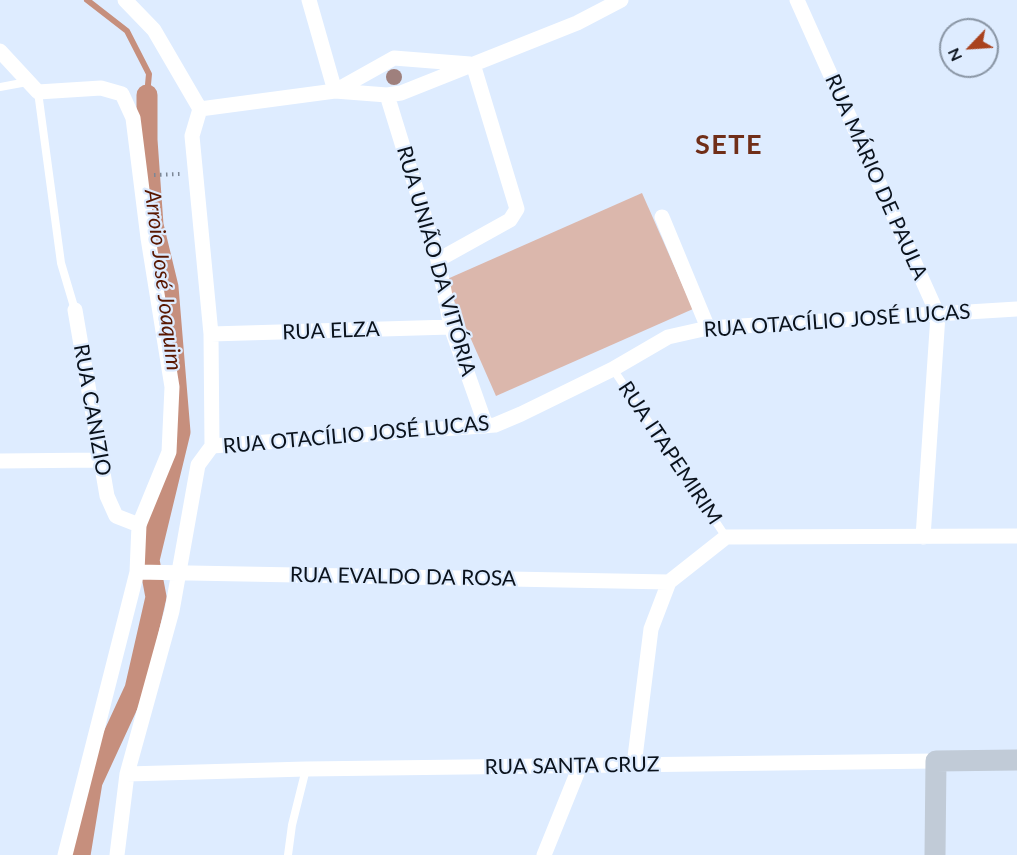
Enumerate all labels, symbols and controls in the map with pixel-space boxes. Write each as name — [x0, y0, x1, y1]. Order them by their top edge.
north arrow — [939, 18, 999, 78]
text: N — [943, 45, 965, 65]
street label: RUA MÁRIO DE PAULA — [819, 70, 933, 284]
district label: SETE — [695, 129, 763, 161]
street label: RUA UNIÃO DA VITÓRIA — [391, 143, 481, 379]
water label: Arroio José Joaquim — [139, 188, 187, 372]
street label: RUA OTACÍLIO JOSÉ LUCAS — [703, 299, 971, 343]
street label: RUA ELZA — [282, 317, 380, 345]
street label: RUA CANIZIO — [68, 342, 116, 478]
street label: RUA ITAPEMIRIM — [613, 377, 727, 529]
street label: RUA OTACÍLIO JOSÉ LUCAS — [222, 411, 490, 459]
street label: RUA EVALDO DA ROSA — [290, 562, 516, 592]
street label: RUA SANTA CRUZ — [484, 752, 660, 780]

